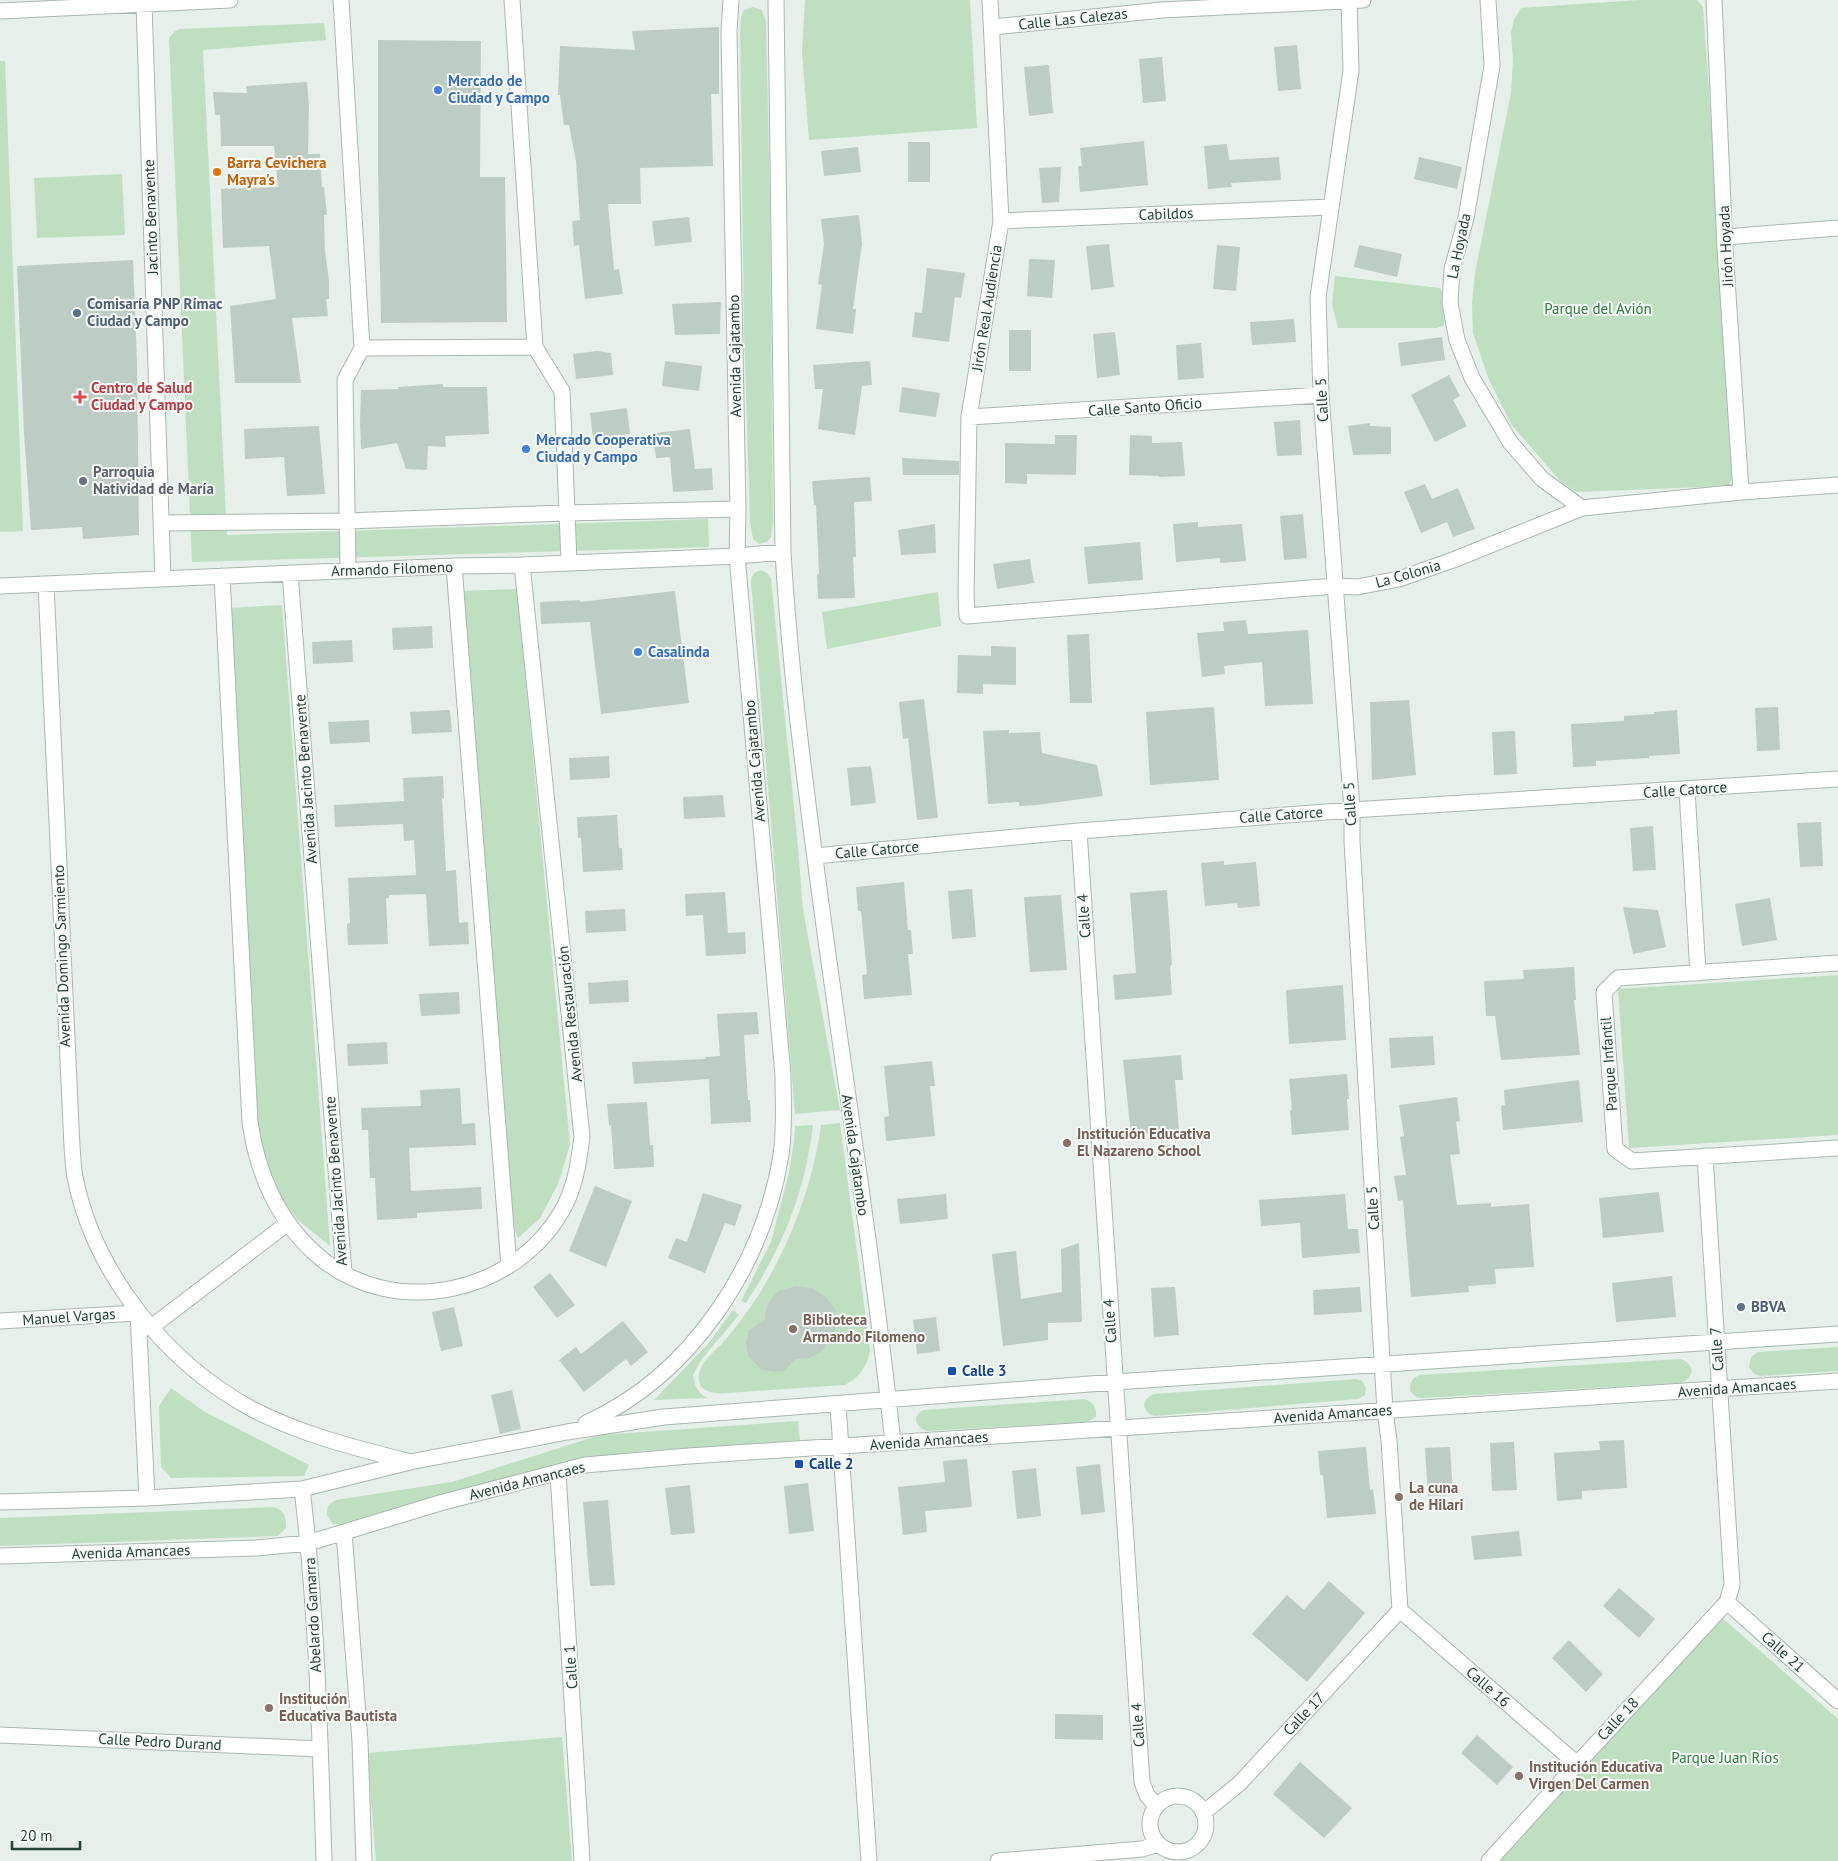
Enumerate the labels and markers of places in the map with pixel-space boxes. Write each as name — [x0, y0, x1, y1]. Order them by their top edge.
place label: Mercado de Ciudad y Campo — [448, 71, 550, 107]
marker: Mercado de Ciudad y Campo — [432, 84, 444, 96]
place label: Barra Cevichera Mayra's — [227, 153, 326, 189]
marker: Barra Cevichera Mayra's — [211, 166, 223, 178]
place label: Comisaría PNP Rímac Ciudad y Campo — [87, 294, 223, 330]
marker: Comisaría PNP Rímac Ciudad y Campo — [71, 307, 83, 319]
place label: Centro de Salud Ciudad y Campo — [91, 378, 193, 414]
marker: Centro de Salud Ciudad y Campo — [73, 390, 87, 404]
place label: Mercado Cooperativa Ciudad y Campo — [536, 430, 671, 466]
marker: Mercado Cooperativa Ciudad y Campo — [520, 443, 532, 455]
place label: Parroquia Natividad de María — [93, 462, 214, 498]
marker: Parroquia Natividad de María — [77, 475, 89, 487]
place label: Casalinda — [648, 642, 710, 661]
marker: Casalinda — [632, 646, 644, 658]
place label: Institución Educativa El Nazareno School — [1077, 1124, 1211, 1160]
marker: Institución Educativa El Nazareno School — [1061, 1137, 1073, 1149]
place label: BBVA — [1751, 1297, 1787, 1316]
marker: BBVA — [1735, 1301, 1747, 1313]
place label: Biblioteca Armando Filomeno — [803, 1310, 925, 1346]
marker: Biblioteca Armando Filomeno — [787, 1323, 799, 1335]
place label: Calle 3 — [962, 1361, 1006, 1380]
marker: Calle 3 — [946, 1365, 958, 1377]
place label: Calle 2 — [809, 1454, 853, 1473]
marker: Calle 2 — [793, 1458, 805, 1470]
place label: La cuna de Hilari — [1409, 1478, 1463, 1514]
marker: La cuna de Hilari — [1393, 1491, 1405, 1503]
place label: Institución Educativa Bautista — [279, 1689, 397, 1725]
marker: Institución Educativa Bautista — [263, 1702, 275, 1714]
place label: Institución Educativa Virgen Del Carmen — [1528, 1757, 1663, 1793]
marker: Institución Educativa Virgen Del Carmen — [1513, 1770, 1525, 1782]

